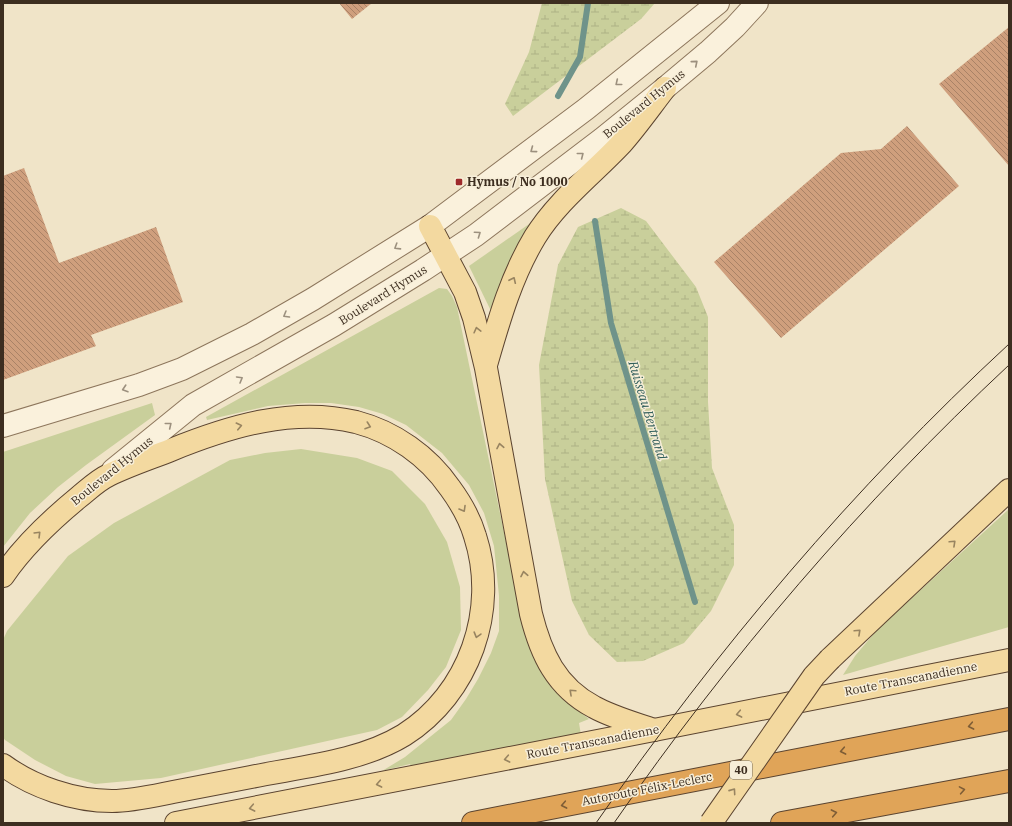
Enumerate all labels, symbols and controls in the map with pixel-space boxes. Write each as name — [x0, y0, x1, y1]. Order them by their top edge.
one-way arrow — [691, 60, 698, 67]
street label: Boulevard Hymus — [600, 66, 688, 141]
one-way arrow — [615, 79, 622, 86]
one-way arrow — [530, 145, 537, 152]
one-way arrow — [577, 152, 584, 159]
place label: Hymus / No 1000 — [467, 174, 568, 189]
marker: Hymus / No 1000 — [454, 177, 464, 187]
one-way arrow — [474, 231, 481, 239]
one-way arrow — [394, 243, 401, 250]
street label: Boulevard Hymus — [336, 261, 430, 328]
one-way arrow — [508, 276, 516, 284]
one-way arrow — [283, 310, 290, 317]
one-way arrow — [473, 327, 481, 333]
water label: Ruisseau Bertrand — [624, 358, 671, 463]
one-way arrow — [235, 377, 243, 384]
one-way arrow — [122, 384, 129, 393]
one-way arrow — [364, 421, 371, 430]
one-way arrow — [165, 422, 172, 429]
one-way arrow — [235, 422, 242, 431]
street label: Boulevard Hymus — [68, 433, 156, 508]
one-way arrow — [496, 443, 504, 449]
one-way arrow — [459, 505, 466, 512]
one-way arrow — [33, 531, 41, 539]
one-way arrow — [948, 540, 956, 548]
one-way arrow — [520, 571, 529, 577]
one-way arrow — [853, 629, 861, 637]
one-way arrow — [473, 631, 482, 638]
street label: Route Transcanadienne — [843, 658, 978, 699]
one-way arrow — [569, 689, 577, 696]
one-way arrow — [736, 709, 742, 717]
street label: Route Transcanadienne — [525, 721, 660, 762]
one-way arrow — [968, 722, 974, 730]
one-way arrow — [840, 746, 846, 755]
one-way arrow — [504, 754, 510, 763]
road number: 40 — [730, 761, 752, 779]
street label: Autoroute Félix-Leclerc — [580, 768, 713, 809]
one-way arrow — [376, 779, 382, 787]
one-way arrow — [959, 786, 965, 794]
one-way arrow — [728, 788, 736, 795]
one-way arrow — [561, 801, 568, 809]
one-way arrow — [249, 804, 255, 812]
one-way arrow — [831, 809, 837, 818]

